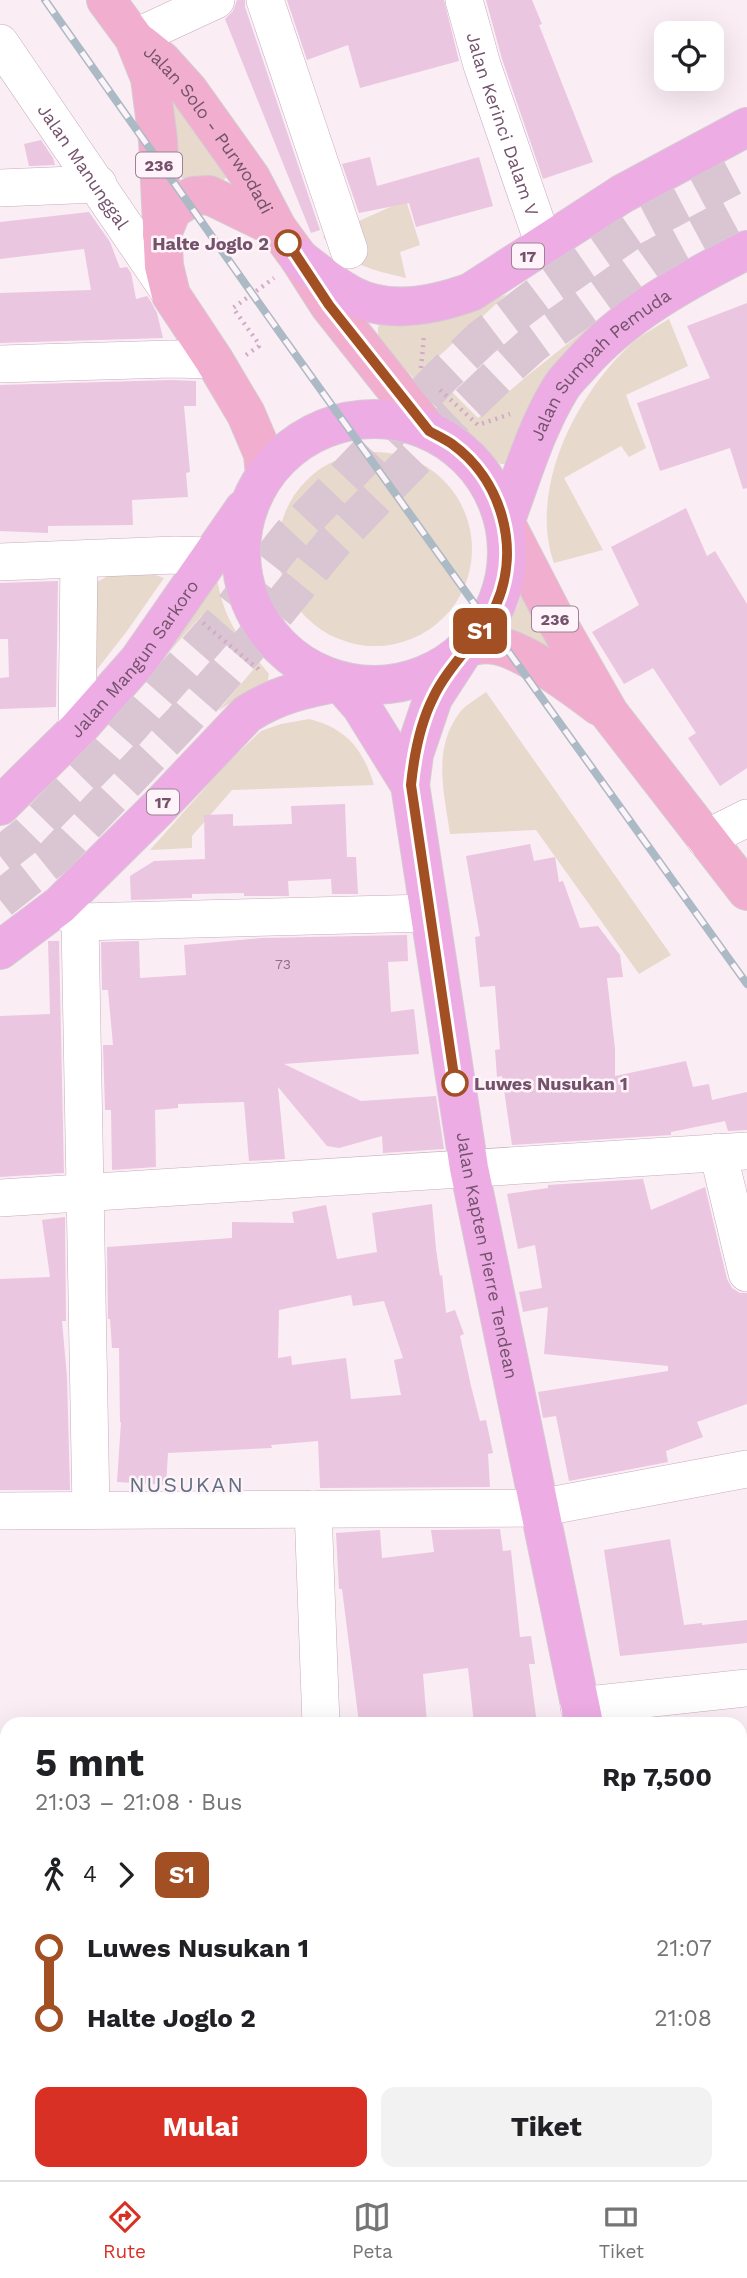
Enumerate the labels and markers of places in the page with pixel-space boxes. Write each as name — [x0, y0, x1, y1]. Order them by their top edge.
marker: Halte Joglo 2 — [275, 230, 301, 256]
place label: Halte Joglo 2 — [152, 233, 269, 254]
marker: Luwes Nusukan 1 — [442, 1070, 468, 1096]
place label: Luwes Nusukan 1 — [474, 1073, 628, 1094]

